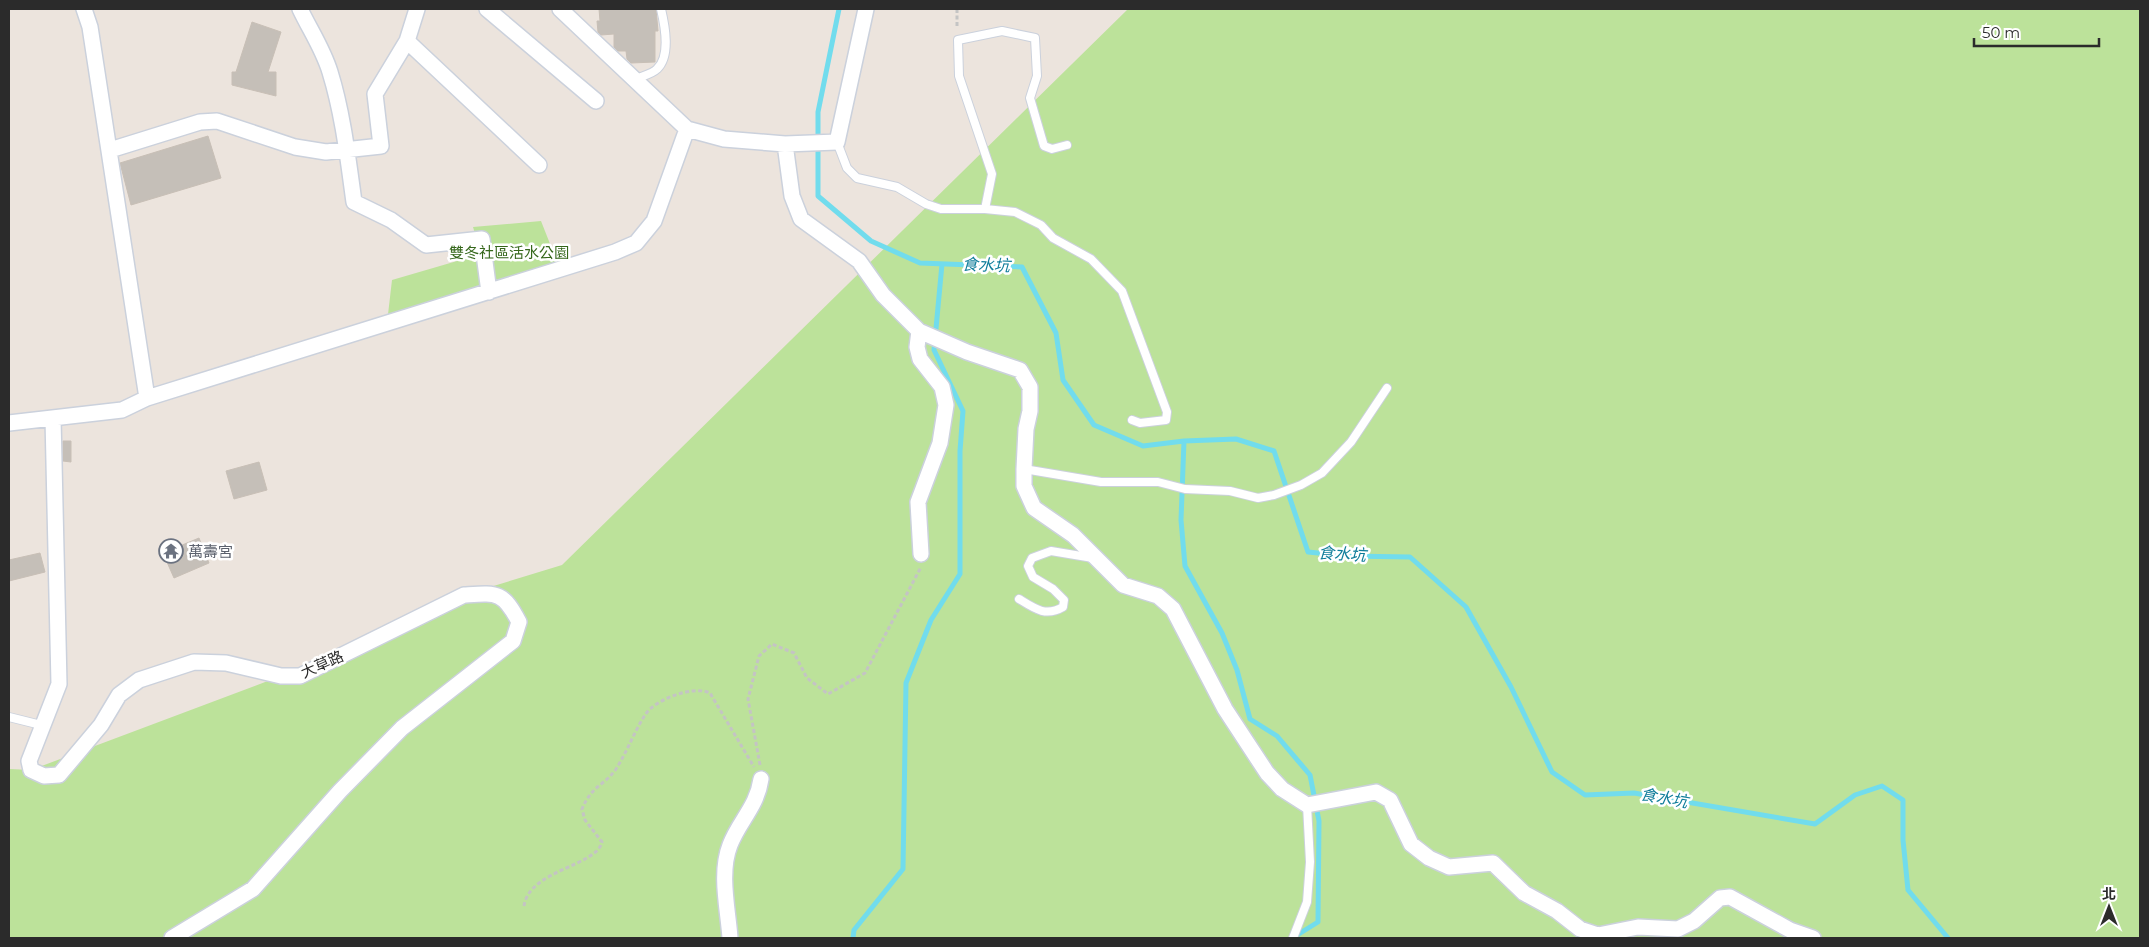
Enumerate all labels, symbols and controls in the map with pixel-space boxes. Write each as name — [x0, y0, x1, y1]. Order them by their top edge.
scale bar — [1974, 15, 2099, 47]
text: 50 m — [1982, 23, 2020, 42]
park label: 雙冬社區活水公園 — [449, 243, 569, 262]
water label: 食水坑 — [962, 255, 1012, 275]
temple icon: 萬壽宮 — [158, 538, 184, 564]
place label: 萬壽宮 — [188, 542, 233, 561]
water label: 食水坑 — [1318, 543, 1368, 565]
street label: 大草路 — [298, 646, 346, 682]
water label: 食水坑 — [1639, 784, 1691, 812]
north arrow — [2084, 882, 2134, 932]
text: 北 — [2102, 885, 2116, 903]

